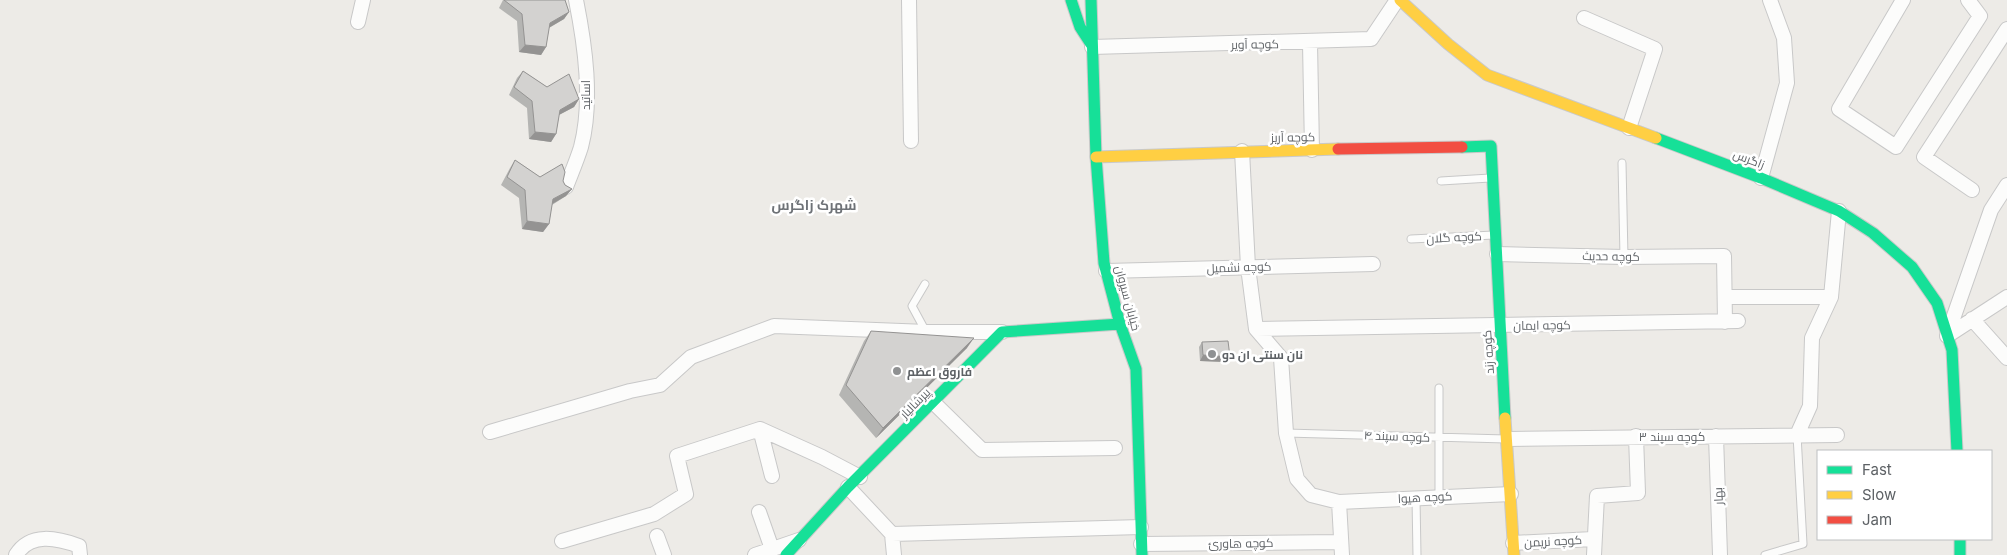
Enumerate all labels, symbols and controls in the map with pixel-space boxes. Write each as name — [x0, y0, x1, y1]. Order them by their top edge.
street label: کوچه آویر — [1230, 36, 1279, 54]
street label: اساتید — [578, 80, 593, 110]
street label: کوچه آریز — [1270, 129, 1315, 147]
street label: زاگرس — [1731, 146, 1767, 172]
district label: شهرک زاگرس — [772, 196, 856, 214]
street label: کوچه گلان — [1426, 228, 1482, 248]
street label: کوچه حدیث — [1582, 248, 1640, 266]
street label: کوچه نشمیل — [1206, 258, 1272, 278]
street label: خیابان سیروان — [1112, 264, 1144, 332]
street label: کوچه ایمان — [1513, 317, 1571, 335]
street label: کوچه زند — [1479, 329, 1499, 375]
place label: نان سنتی ان دو — [1222, 347, 1303, 363]
marker: نان سنتی ان دو — [1206, 348, 1218, 360]
place label: فاروق اعظم — [907, 364, 972, 380]
marker: فاروق اعظم — [891, 365, 903, 377]
street label: پیرشالیار — [896, 384, 935, 424]
street label: کوچه سپند ۴ — [1364, 427, 1430, 447]
street label: کوچه سپند ۳ — [1639, 429, 1705, 446]
legend — [1817, 450, 1992, 540]
text: Fast — [1862, 460, 1892, 479]
text: Slow — [1862, 485, 1896, 504]
street label: بهار — [1710, 487, 1726, 506]
street label: کوچه هیوا — [1397, 488, 1453, 508]
text: Jam — [1862, 510, 1892, 529]
street label: کوچه نریمن — [1524, 532, 1582, 552]
street label: کوچه هاورئ — [1208, 535, 1274, 553]

